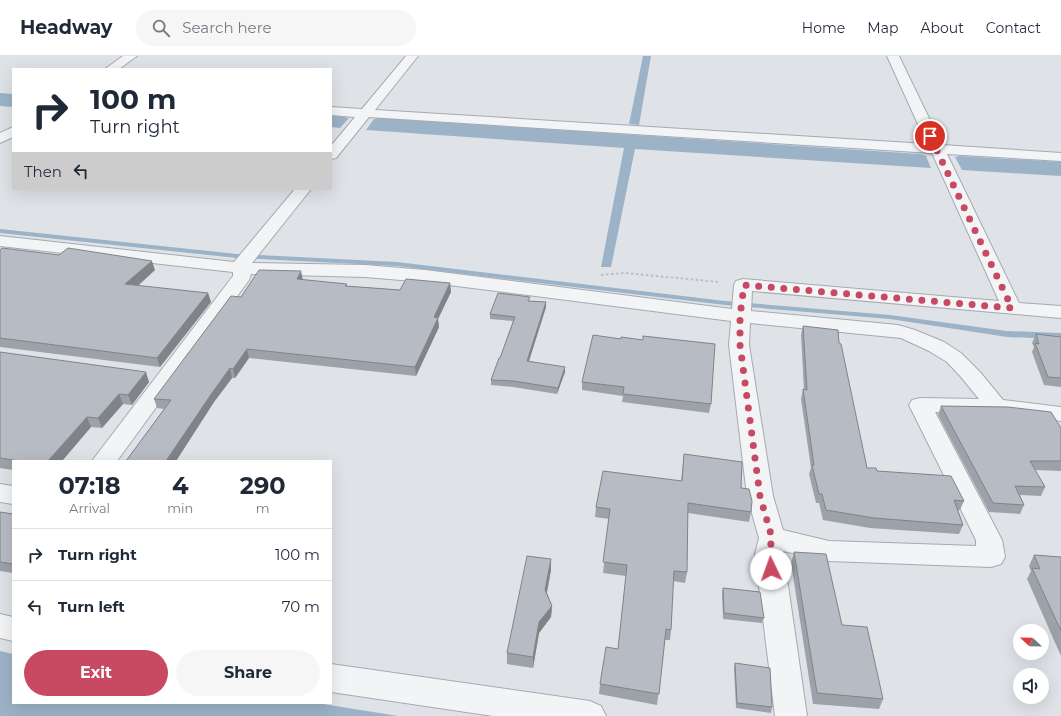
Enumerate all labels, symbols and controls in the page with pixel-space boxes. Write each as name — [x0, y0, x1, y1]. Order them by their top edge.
search box — [136, 10, 416, 46]
text: Headway — [20, 16, 112, 39]
icon: search — [150, 17, 172, 39]
text: Search here — [182, 18, 272, 37]
text: Home — [802, 19, 845, 37]
text: Map — [867, 19, 898, 37]
text: About — [920, 19, 964, 37]
text: Contact — [986, 19, 1041, 37]
text: 100 m — [90, 82, 176, 116]
icon: right — [24, 84, 76, 136]
text: Turn right — [90, 116, 180, 138]
pin — [913, 119, 947, 153]
icon: arrive — [919, 125, 941, 147]
icon: left — [70, 160, 92, 182]
text: Then — [24, 162, 62, 181]
text: 07:18 — [59, 471, 121, 500]
text: 4 — [172, 471, 188, 500]
text: 290 — [240, 471, 285, 500]
text: Arrival — [69, 500, 110, 516]
text: min — [167, 500, 193, 516]
text: m — [256, 500, 270, 516]
icon: right — [24, 544, 46, 566]
text: Turn right — [58, 545, 137, 564]
text: 100 m — [275, 545, 320, 564]
position arrow — [750, 548, 792, 590]
icon: left — [24, 596, 46, 618]
text: Turn left — [58, 597, 125, 616]
text: 70 m — [282, 597, 320, 616]
north arrow — [1013, 624, 1049, 660]
map controls — [1013, 624, 1049, 704]
button: Exit — [24, 650, 168, 696]
button: Share — [176, 650, 320, 696]
button: sound — [1013, 668, 1049, 704]

